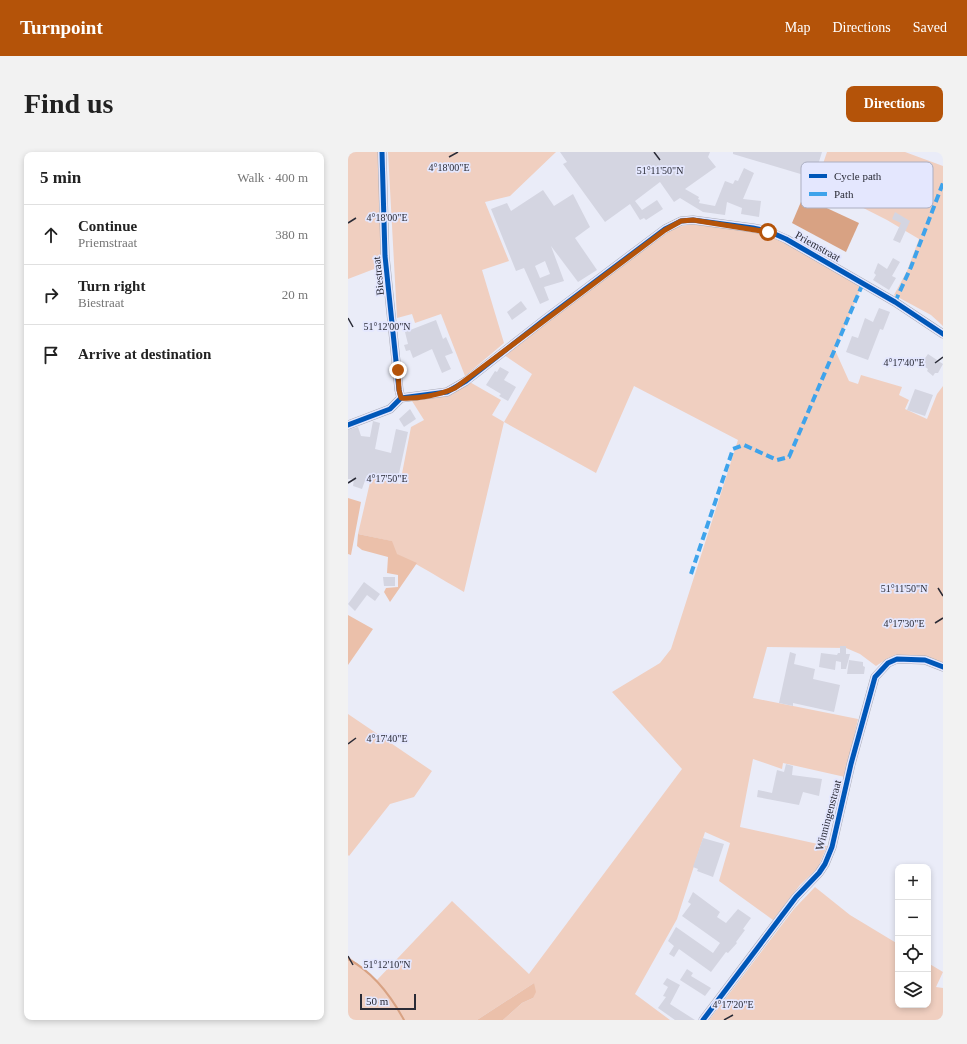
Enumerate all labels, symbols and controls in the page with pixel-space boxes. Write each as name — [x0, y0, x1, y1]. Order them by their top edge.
text: Turnpoint — [20, 17, 103, 38]
text: Map — [785, 20, 810, 35]
text: Directions — [832, 20, 891, 35]
text: Saved — [913, 20, 947, 35]
button: Directions — [846, 86, 943, 122]
text: Find us — [24, 88, 114, 119]
text: 4°18'00"E — [429, 162, 470, 173]
legend — [801, 162, 933, 208]
text: 51°11'50"N — [637, 165, 683, 176]
text: 5 min — [40, 168, 81, 187]
text: Walk · 400 m — [237, 170, 308, 185]
text: Cycle path — [834, 170, 882, 182]
text: Path — [834, 188, 854, 200]
text: 4°18'00"E — [367, 212, 408, 223]
text: Continue — [78, 218, 137, 234]
route start — [759, 223, 777, 241]
icon: ahead — [40, 224, 62, 246]
text: 380 m — [275, 227, 308, 242]
street label: Priemstraat — [793, 229, 843, 263]
text: Priemstraat — [78, 235, 137, 250]
street label: Biestraat — [370, 256, 386, 296]
text: Turn right — [78, 278, 145, 294]
icon: right — [40, 284, 62, 306]
text: 20 m — [282, 287, 308, 302]
text: Biestraat — [78, 295, 124, 310]
text: 51°12'00"N — [363, 321, 411, 332]
icon: arrive — [40, 344, 62, 366]
text: Arrive at destination — [78, 346, 211, 362]
text: 4°17'40"E — [884, 357, 925, 368]
route end — [389, 361, 407, 379]
text: 4°17'50"E — [367, 473, 408, 484]
text: 51°11'50"N — [881, 583, 927, 594]
text: 4°17'30"E — [884, 618, 925, 629]
text: 4°17'40"E — [367, 733, 408, 744]
street label: Winningenstraat — [813, 779, 843, 851]
map controls — [895, 864, 931, 1008]
button: + — [895, 864, 931, 900]
button: − — [895, 900, 931, 936]
button: locate — [895, 936, 931, 972]
text: 51°12'10"N — [363, 959, 411, 970]
button: layers — [895, 972, 931, 1008]
scale bar — [360, 992, 416, 1011]
text: 50 m — [366, 995, 388, 1007]
text: 4°17'20"E — [713, 999, 754, 1010]

